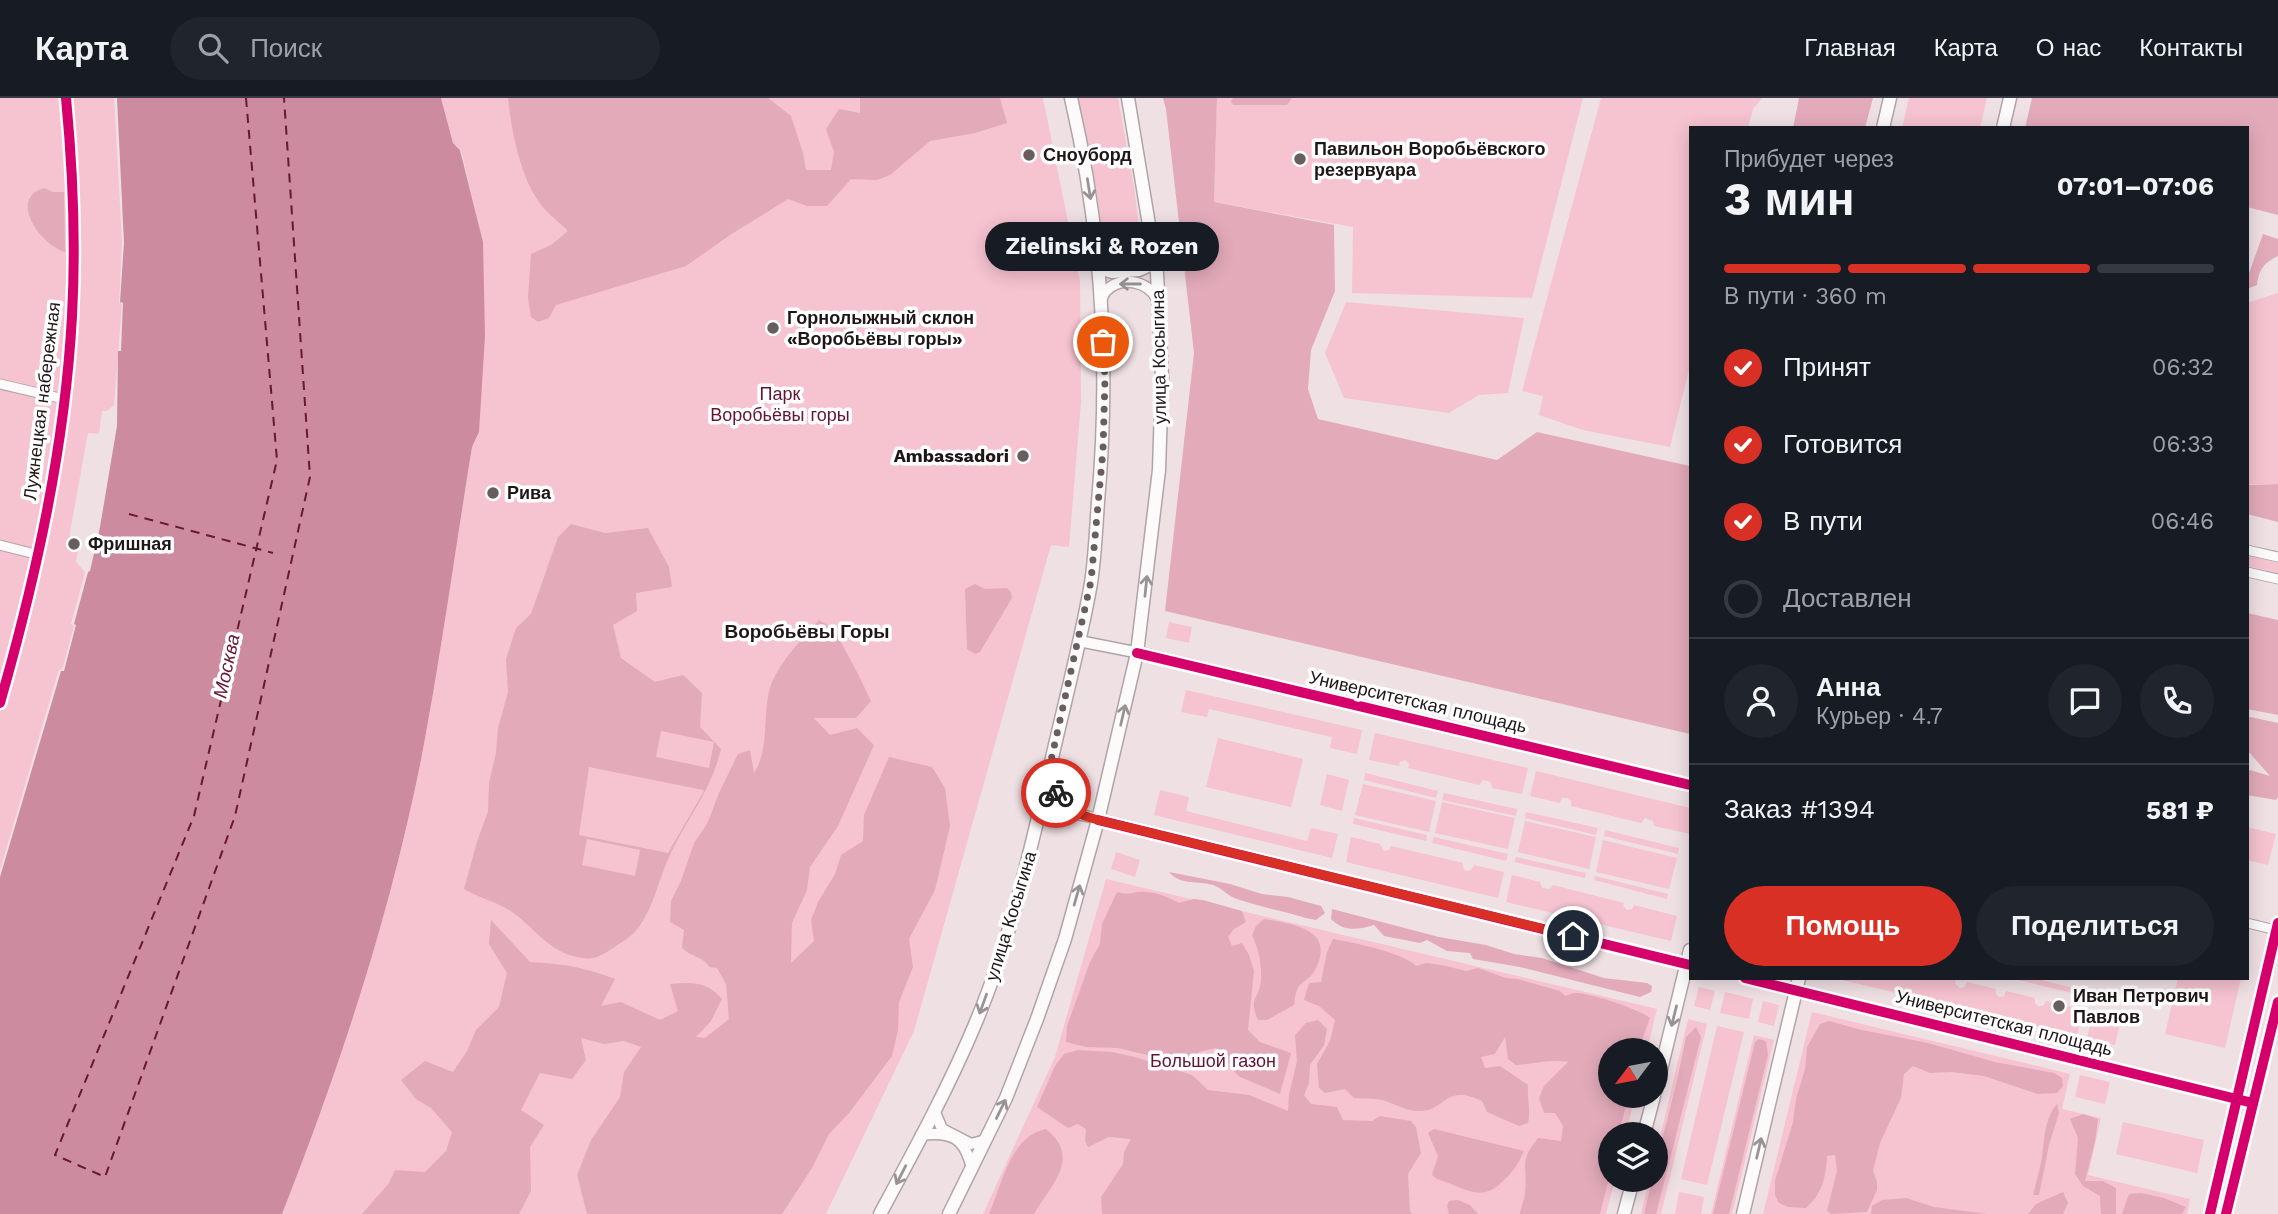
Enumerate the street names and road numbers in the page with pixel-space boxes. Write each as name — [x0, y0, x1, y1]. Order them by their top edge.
street label: улица Косыгина — [1147, 289, 1170, 425]
street label: Лужнецкая набережная — [19, 301, 64, 501]
street label: Университетская площадь — [1307, 666, 1529, 737]
street label: улица Косыгина — [981, 847, 1041, 983]
street label: Университетская площадь — [1893, 985, 2115, 1060]

